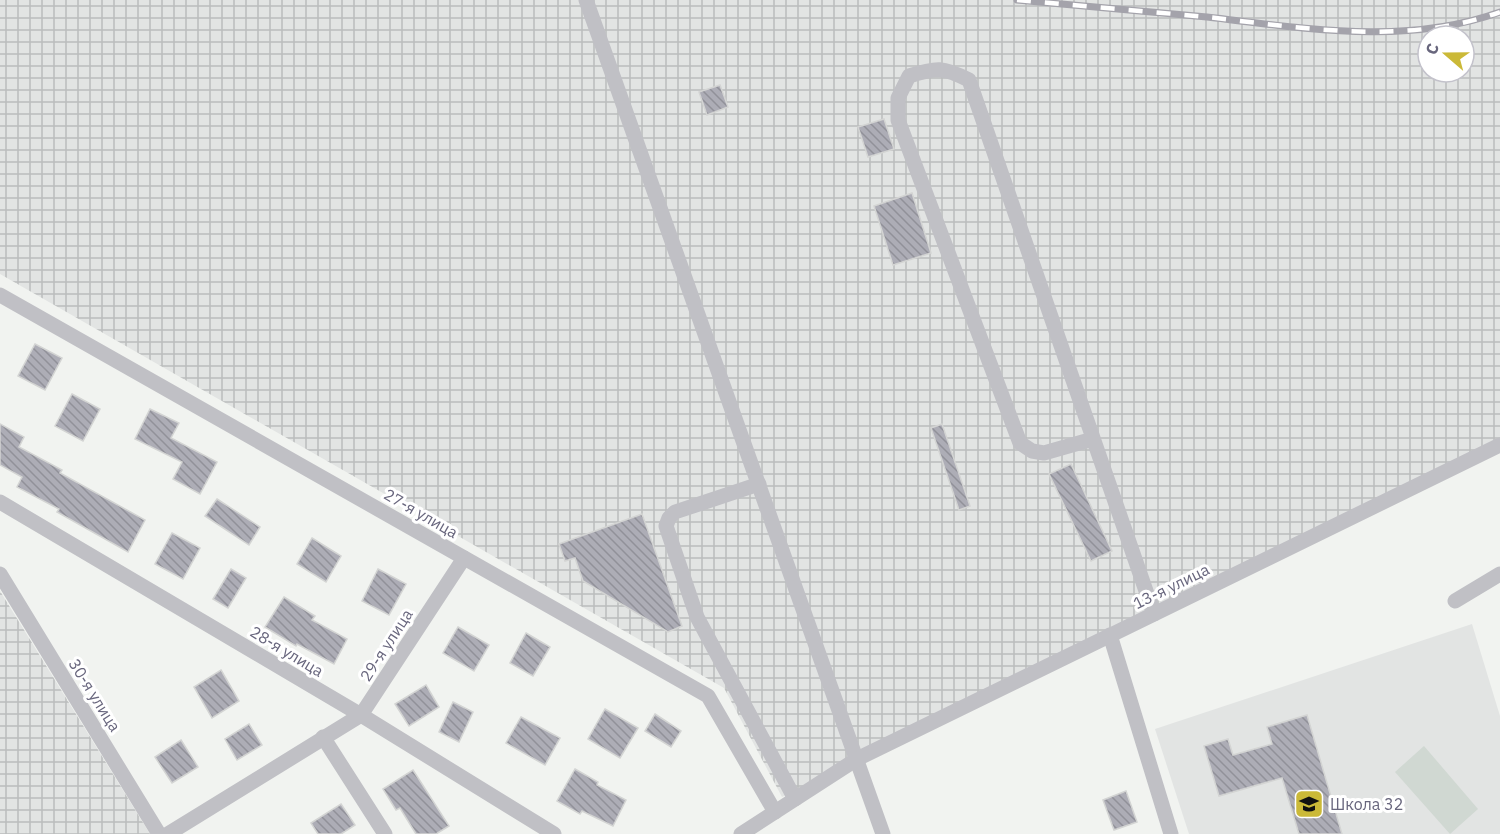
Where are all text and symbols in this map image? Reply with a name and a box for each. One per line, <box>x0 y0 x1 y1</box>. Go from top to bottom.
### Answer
north arrow <box>1416 24 1476 84</box>
text: С <box>1421 41 1443 57</box>
street label: 27-я улица <box>380 484 462 542</box>
street label: 13-я улица <box>1130 559 1213 613</box>
street label: 29-я улица <box>355 605 417 685</box>
street label: 28-я улица <box>247 621 328 681</box>
street label: 30-я улица <box>65 655 126 736</box>
school or university icon: Школа 32 <box>1293 788 1325 820</box>
place label: Школа 32 <box>1330 794 1403 814</box>

